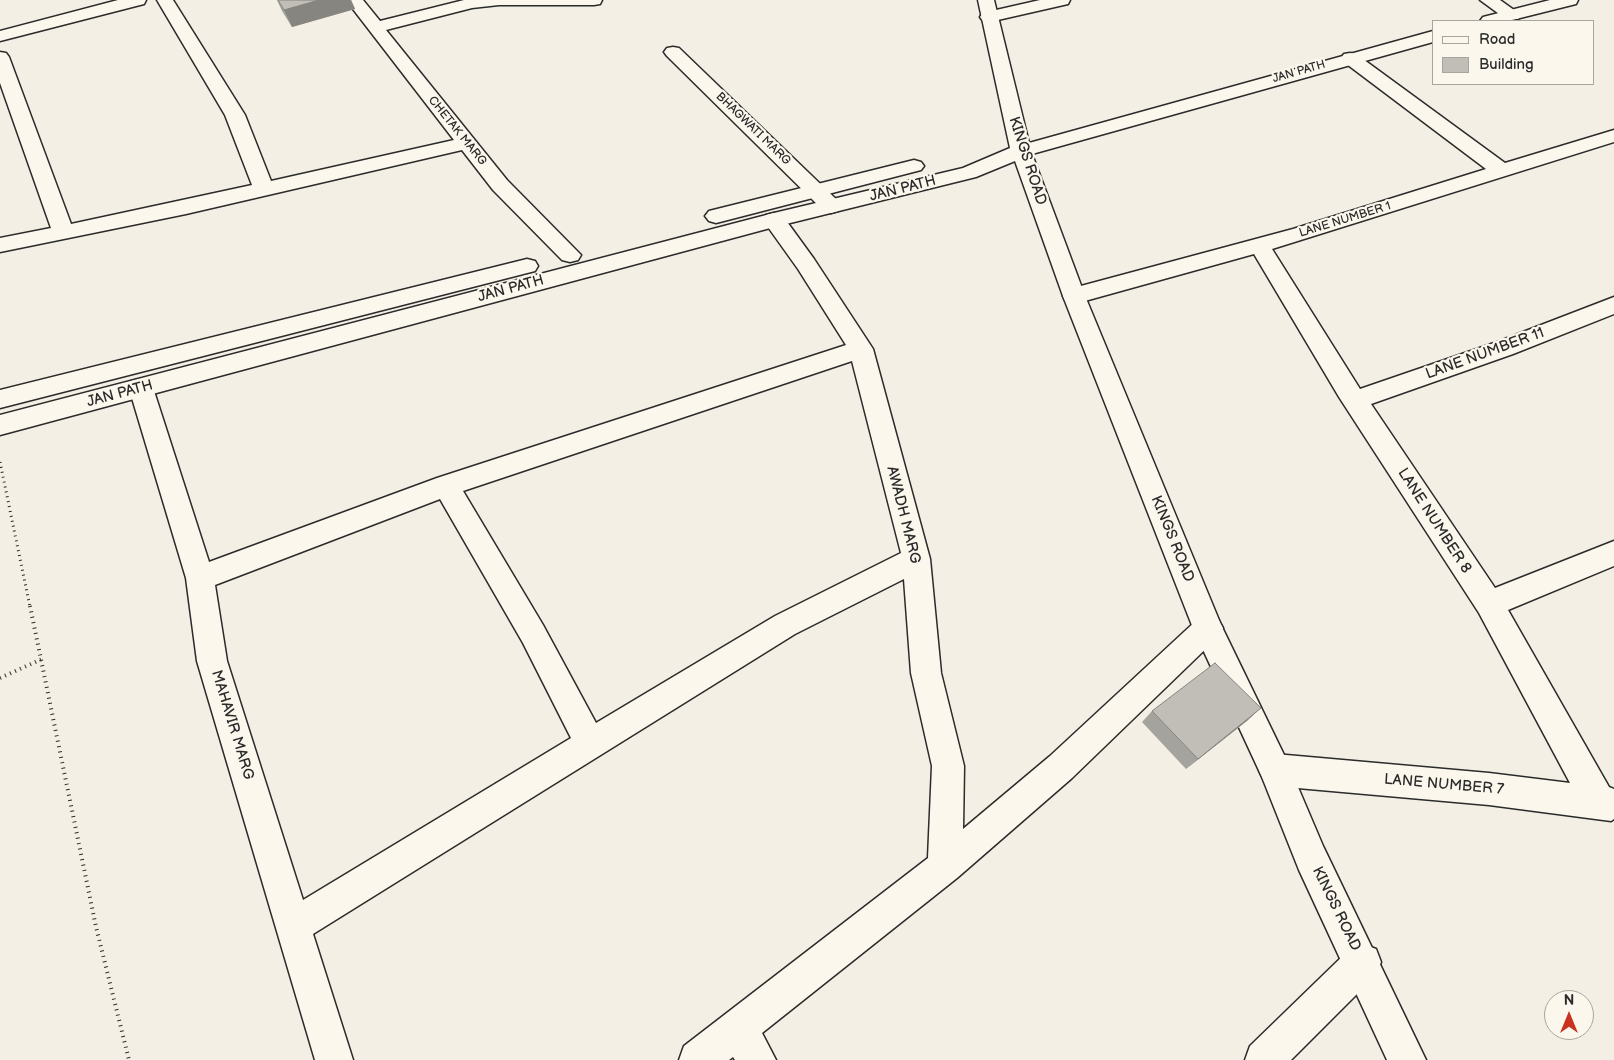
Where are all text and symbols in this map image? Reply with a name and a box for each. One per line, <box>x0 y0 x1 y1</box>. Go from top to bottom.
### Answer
legend <box>1432 20 1594 85</box>
text: Road <box>1479 30 1515 49</box>
text: Building <box>1479 55 1534 74</box>
street label: JAN PATH <box>1271 58 1327 86</box>
street label: BHAGWATI MARG <box>713 90 793 168</box>
street label: CHETAK MARG <box>425 94 489 168</box>
street label: KINGS ROAD <box>1004 115 1050 207</box>
street label: JAN PATH <box>868 172 938 206</box>
street label: LANE NUMBER 1 <box>1297 199 1393 241</box>
street label: JAN PATH <box>476 272 546 306</box>
street label: LANE NUMBER 11 <box>1423 324 1547 384</box>
street label: JAN PATH <box>85 377 155 411</box>
street label: AWADH MARG <box>882 464 924 566</box>
street label: LANE NUMBER 8 <box>1393 465 1475 577</box>
street label: KINGS ROAD <box>1146 493 1198 585</box>
street label: MAHAVIR MARG <box>207 668 257 782</box>
street label: LANE NUMBER 7 <box>1383 771 1505 799</box>
street label: KINGS ROAD <box>1308 864 1364 954</box>
north arrow <box>1544 990 1594 1040</box>
text: N <box>1564 992 1574 1009</box>

